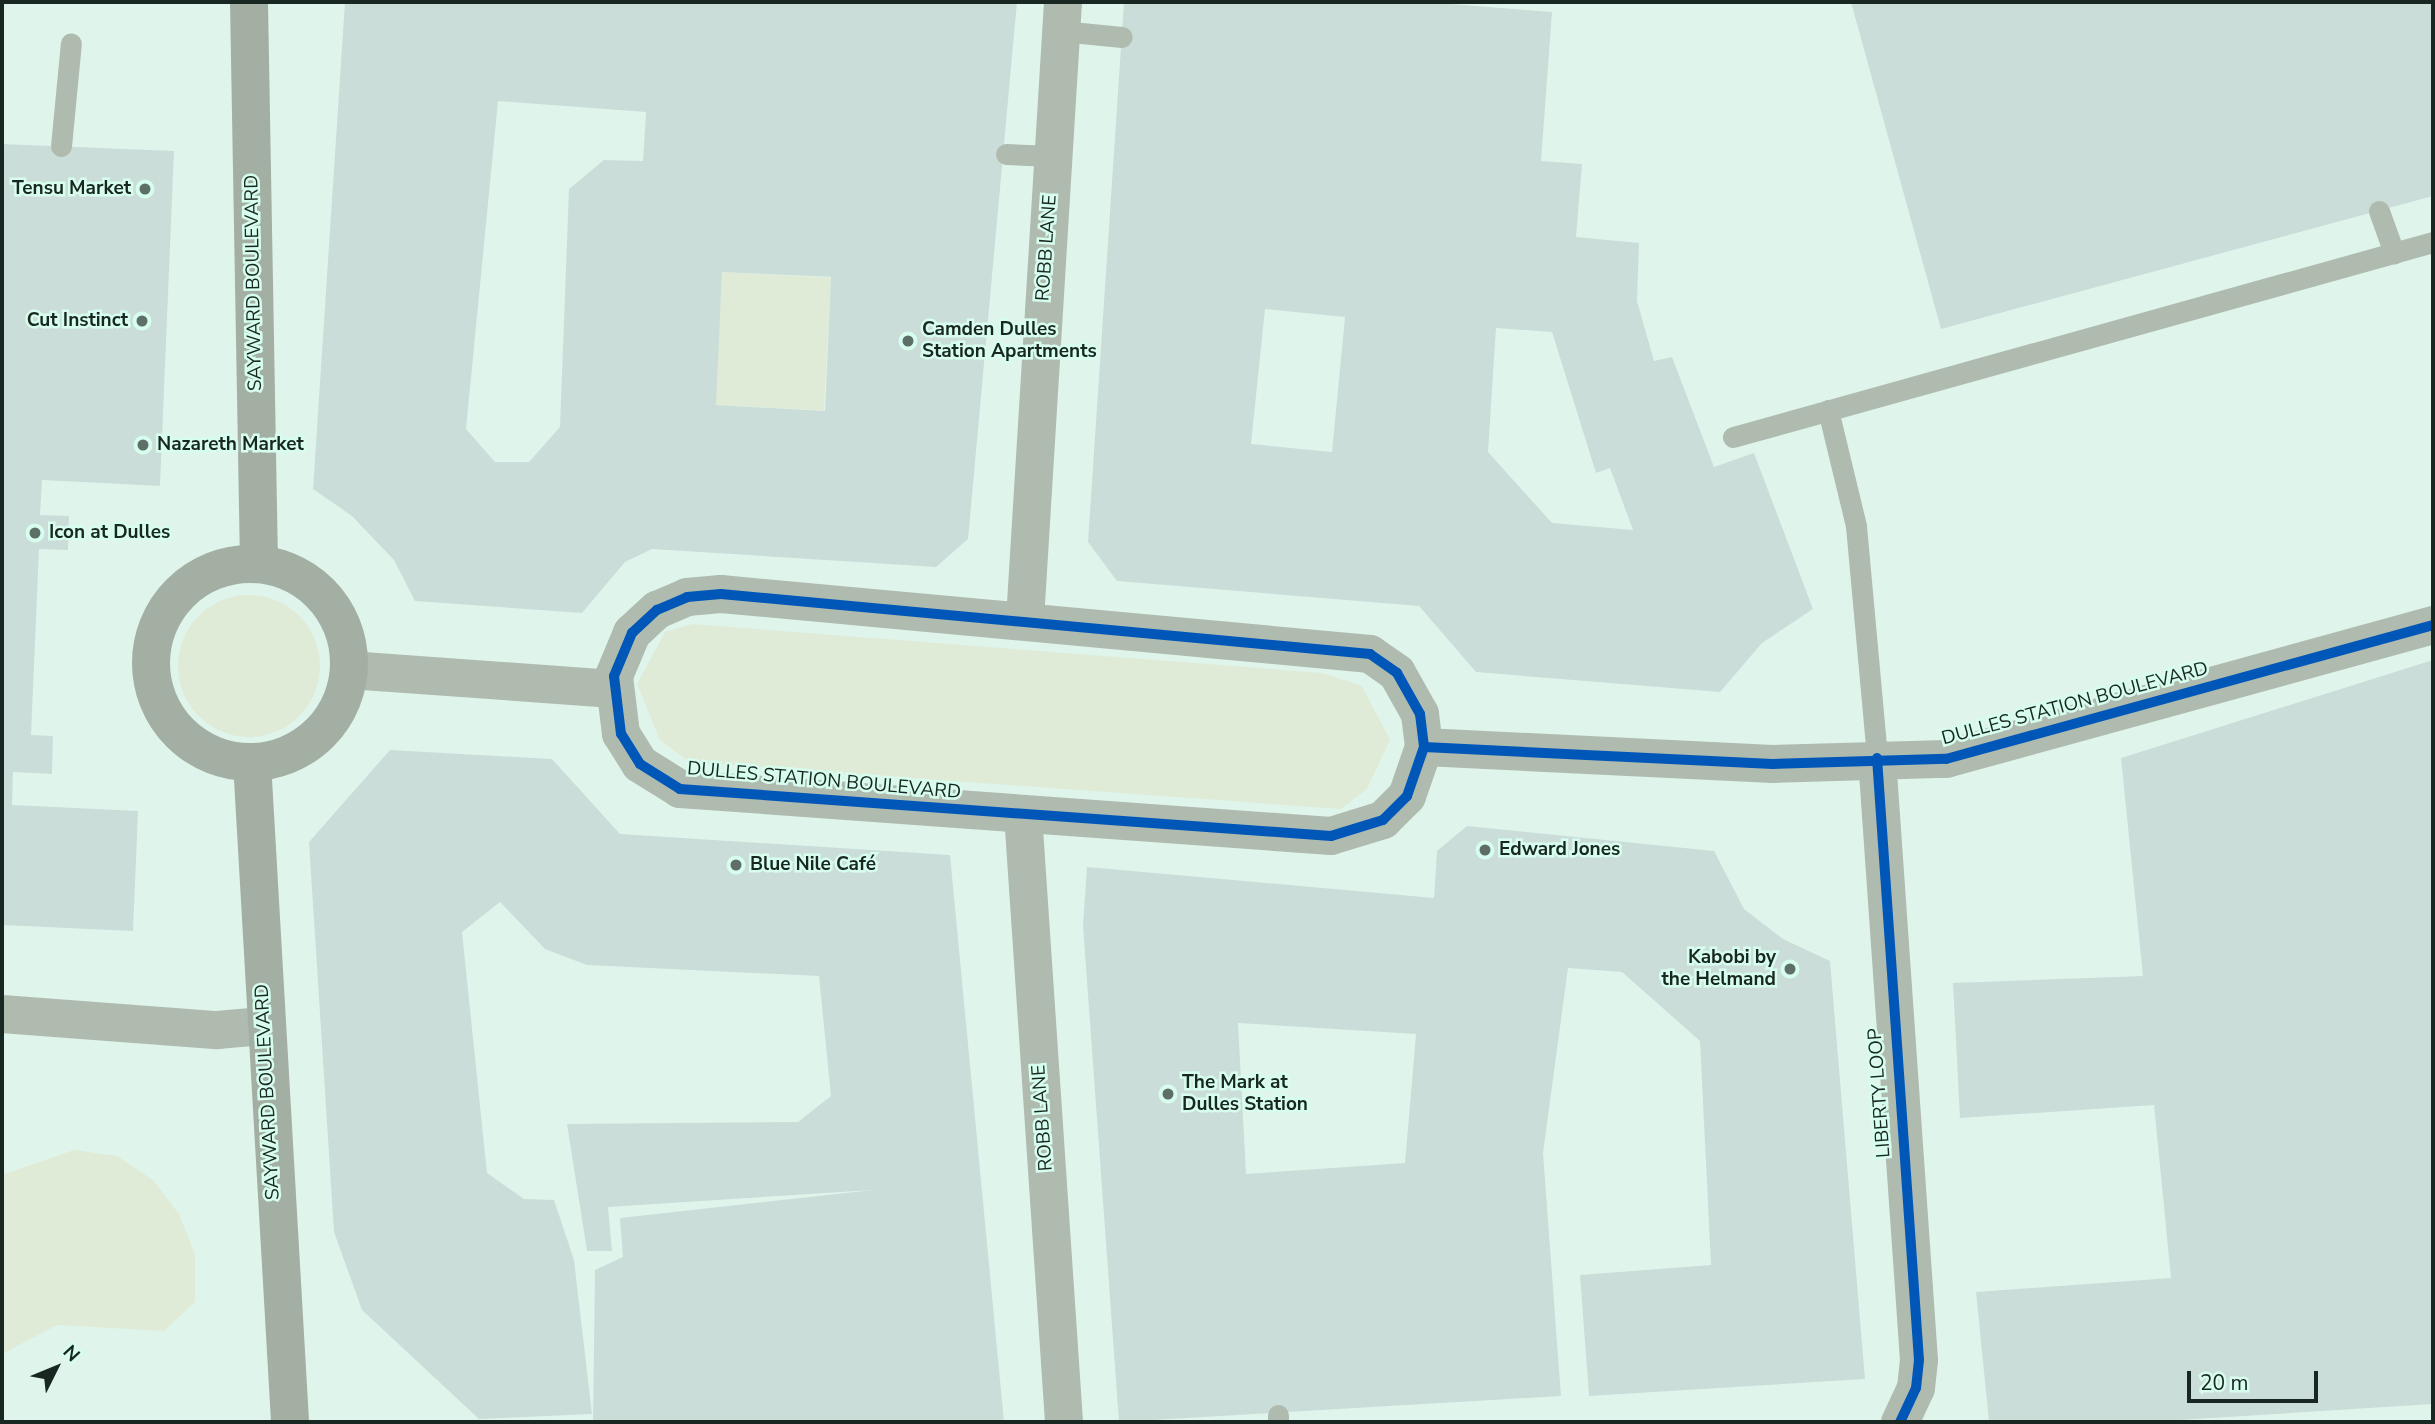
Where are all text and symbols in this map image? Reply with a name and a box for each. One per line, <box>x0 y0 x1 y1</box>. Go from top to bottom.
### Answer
street label: SAYWARD BOULEVARD <box>241 175 267 391</box>
place label: Tensu Market <box>12 178 131 200</box>
marker: Tensu Market <box>137 181 153 197</box>
street label: ROBB LANE <box>1032 194 1062 302</box>
place label: Cut Instinct <box>27 310 128 332</box>
marker: Cut Instinct <box>134 313 150 329</box>
place label: Camden Dulles Station Apartments <box>922 319 1097 363</box>
marker: Camden Dulles Station Apartments <box>900 333 916 349</box>
place label: Nazareth Market <box>157 434 304 456</box>
marker: Nazareth Market <box>135 437 151 453</box>
place label: Icon at Dulles <box>49 522 170 544</box>
marker: Icon at Dulles <box>27 525 43 541</box>
street label: DULLES STATION BOULEVARD <box>1939 657 2211 751</box>
street label: DULLES STATION BOULEVARD <box>686 758 962 804</box>
place label: Edward Jones <box>1499 839 1620 861</box>
marker: Edward Jones <box>1477 842 1493 858</box>
place label: Blue Nile Café <box>750 854 876 876</box>
marker: Blue Nile Café <box>728 857 744 873</box>
place label: Kabobi by the Helmand <box>1662 947 1776 991</box>
marker: Kabobi by the Helmand <box>1782 961 1798 977</box>
street label: SAYWARD BOULEVARD <box>251 983 285 1201</box>
street label: LIBERTY LOOP <box>1864 1027 1896 1159</box>
street label: ROBB LANE <box>1028 1064 1058 1172</box>
place label: The Mark at Dulles Station <box>1182 1072 1308 1116</box>
marker: The Mark at Dulles Station <box>1160 1086 1176 1102</box>
north arrow <box>21 1333 91 1403</box>
text: N <box>57 1340 86 1368</box>
scale bar <box>2190 1358 2321 1402</box>
text: 20 m <box>2200 1369 2249 1397</box>

